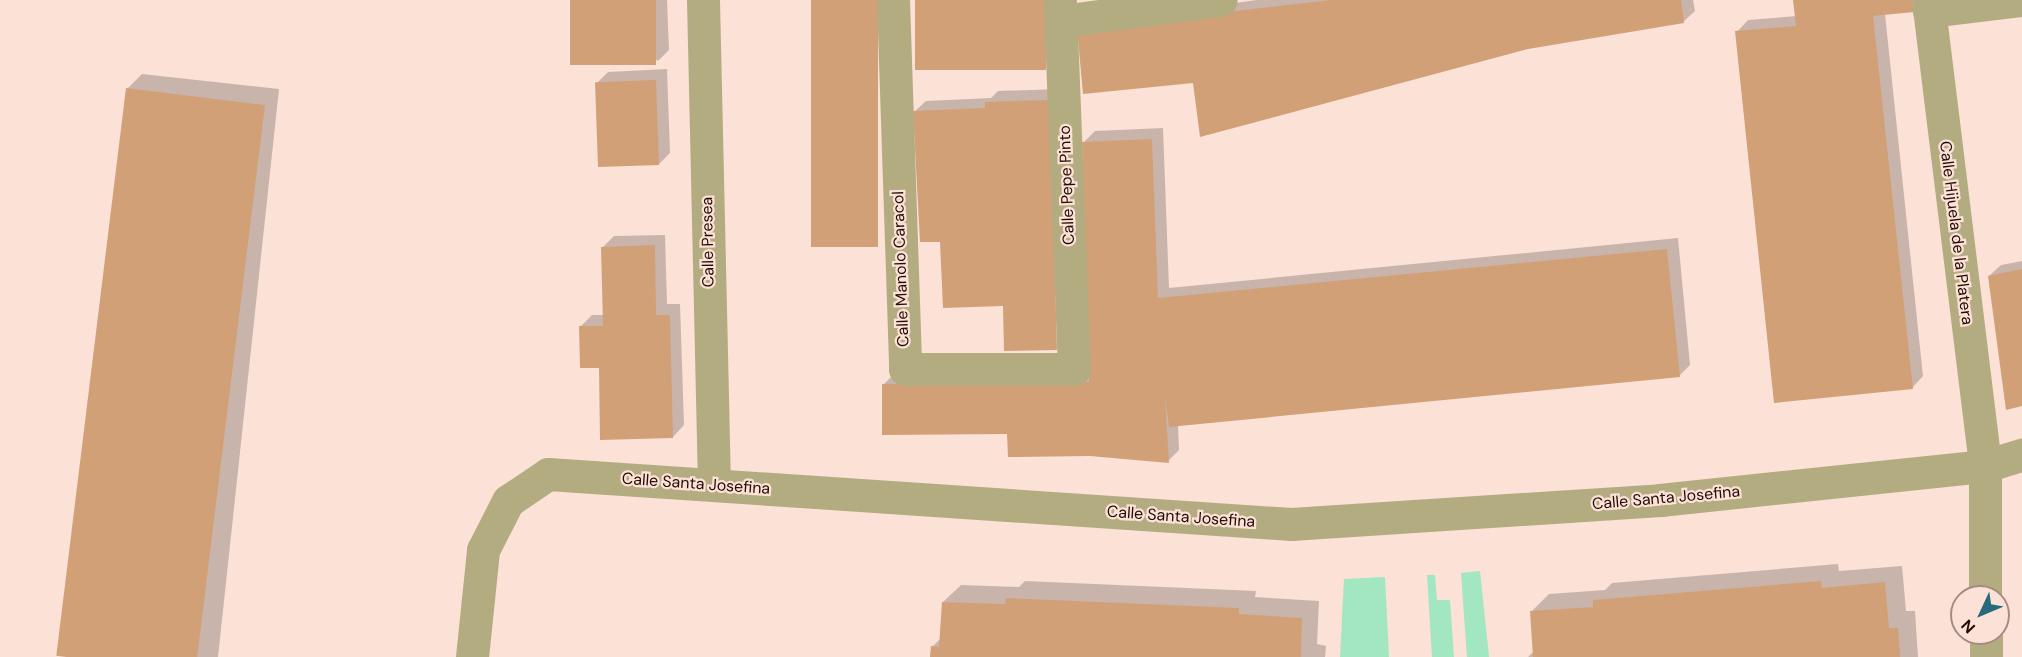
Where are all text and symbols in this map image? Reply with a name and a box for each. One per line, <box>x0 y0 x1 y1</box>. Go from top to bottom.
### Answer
street label: Calle Pepe Pinto <box>1055 125 1079 245</box>
street label: Calle Hijuela de la Platera <box>1935 140 1977 326</box>
street label: Calle Manolo Caracol <box>889 191 913 347</box>
street label: Calle Presea <box>698 197 718 287</box>
street label: Calle Santa Josefina <box>621 469 771 499</box>
street label: Calle Santa Josefina <box>1591 482 1741 514</box>
street label: Calle Santa Josefina <box>1106 502 1256 532</box>
north arrow <box>1950 585 2010 645</box>
text: N <box>1957 615 1980 638</box>

